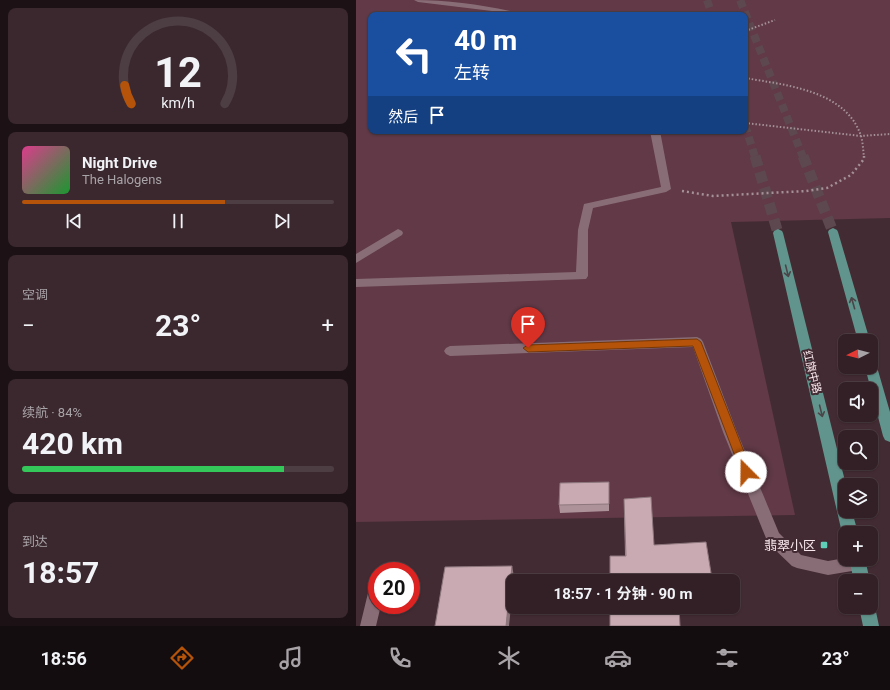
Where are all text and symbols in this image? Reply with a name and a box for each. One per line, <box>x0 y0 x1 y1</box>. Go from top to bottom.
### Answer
text: 40 m <box>454 24 517 57</box>
icon: left <box>388 28 440 80</box>
text: 12 <box>154 48 202 97</box>
text: 左转 <box>454 62 490 83</box>
text: km/h <box>161 94 195 110</box>
icon: arrive <box>426 104 448 126</box>
text: 然后 <box>388 108 418 126</box>
text: Night Drive <box>82 154 157 172</box>
text: The Halogens <box>82 172 162 187</box>
icon: previous <box>63 210 85 232</box>
icon: pause <box>167 210 189 232</box>
icon: next <box>271 210 293 232</box>
one-way arrow <box>784 265 792 278</box>
text: 空调 <box>22 287 48 302</box>
one-way arrow <box>849 297 856 310</box>
pin <box>511 307 545 348</box>
text: 23° <box>155 308 201 343</box>
text: − <box>22 313 35 338</box>
text: + <box>322 313 334 338</box>
icon: arrive <box>517 313 539 335</box>
north arrow <box>838 334 878 374</box>
map controls <box>838 334 878 614</box>
street label: 红旗中路 <box>800 349 824 395</box>
button: sound <box>838 382 878 422</box>
text: 续航 · 84% <box>22 405 82 420</box>
one-way arrow <box>818 405 825 418</box>
text: 420 km <box>22 426 123 461</box>
button: search <box>838 430 878 470</box>
position arrow <box>725 451 767 493</box>
button: layers <box>838 478 878 518</box>
button: + <box>838 526 878 566</box>
text: 到达 <box>22 534 48 549</box>
place label: 翡翠小区 <box>764 538 816 553</box>
marker: 翡翠小区 <box>819 540 829 550</box>
text: 18:57 <box>22 555 99 590</box>
speed limit sign: 20 <box>368 562 420 614</box>
button: − <box>838 574 878 614</box>
text: 18:57 · 1 分钟 · 90 m <box>554 585 692 603</box>
icon: directions <box>168 644 196 672</box>
icon: music <box>277 644 305 672</box>
icon: phone <box>386 644 414 672</box>
icon: climate <box>495 644 523 672</box>
icon: car <box>604 644 632 672</box>
icon: filters <box>713 644 741 672</box>
text: 18:56 <box>40 648 87 669</box>
text: 23° <box>822 648 849 669</box>

